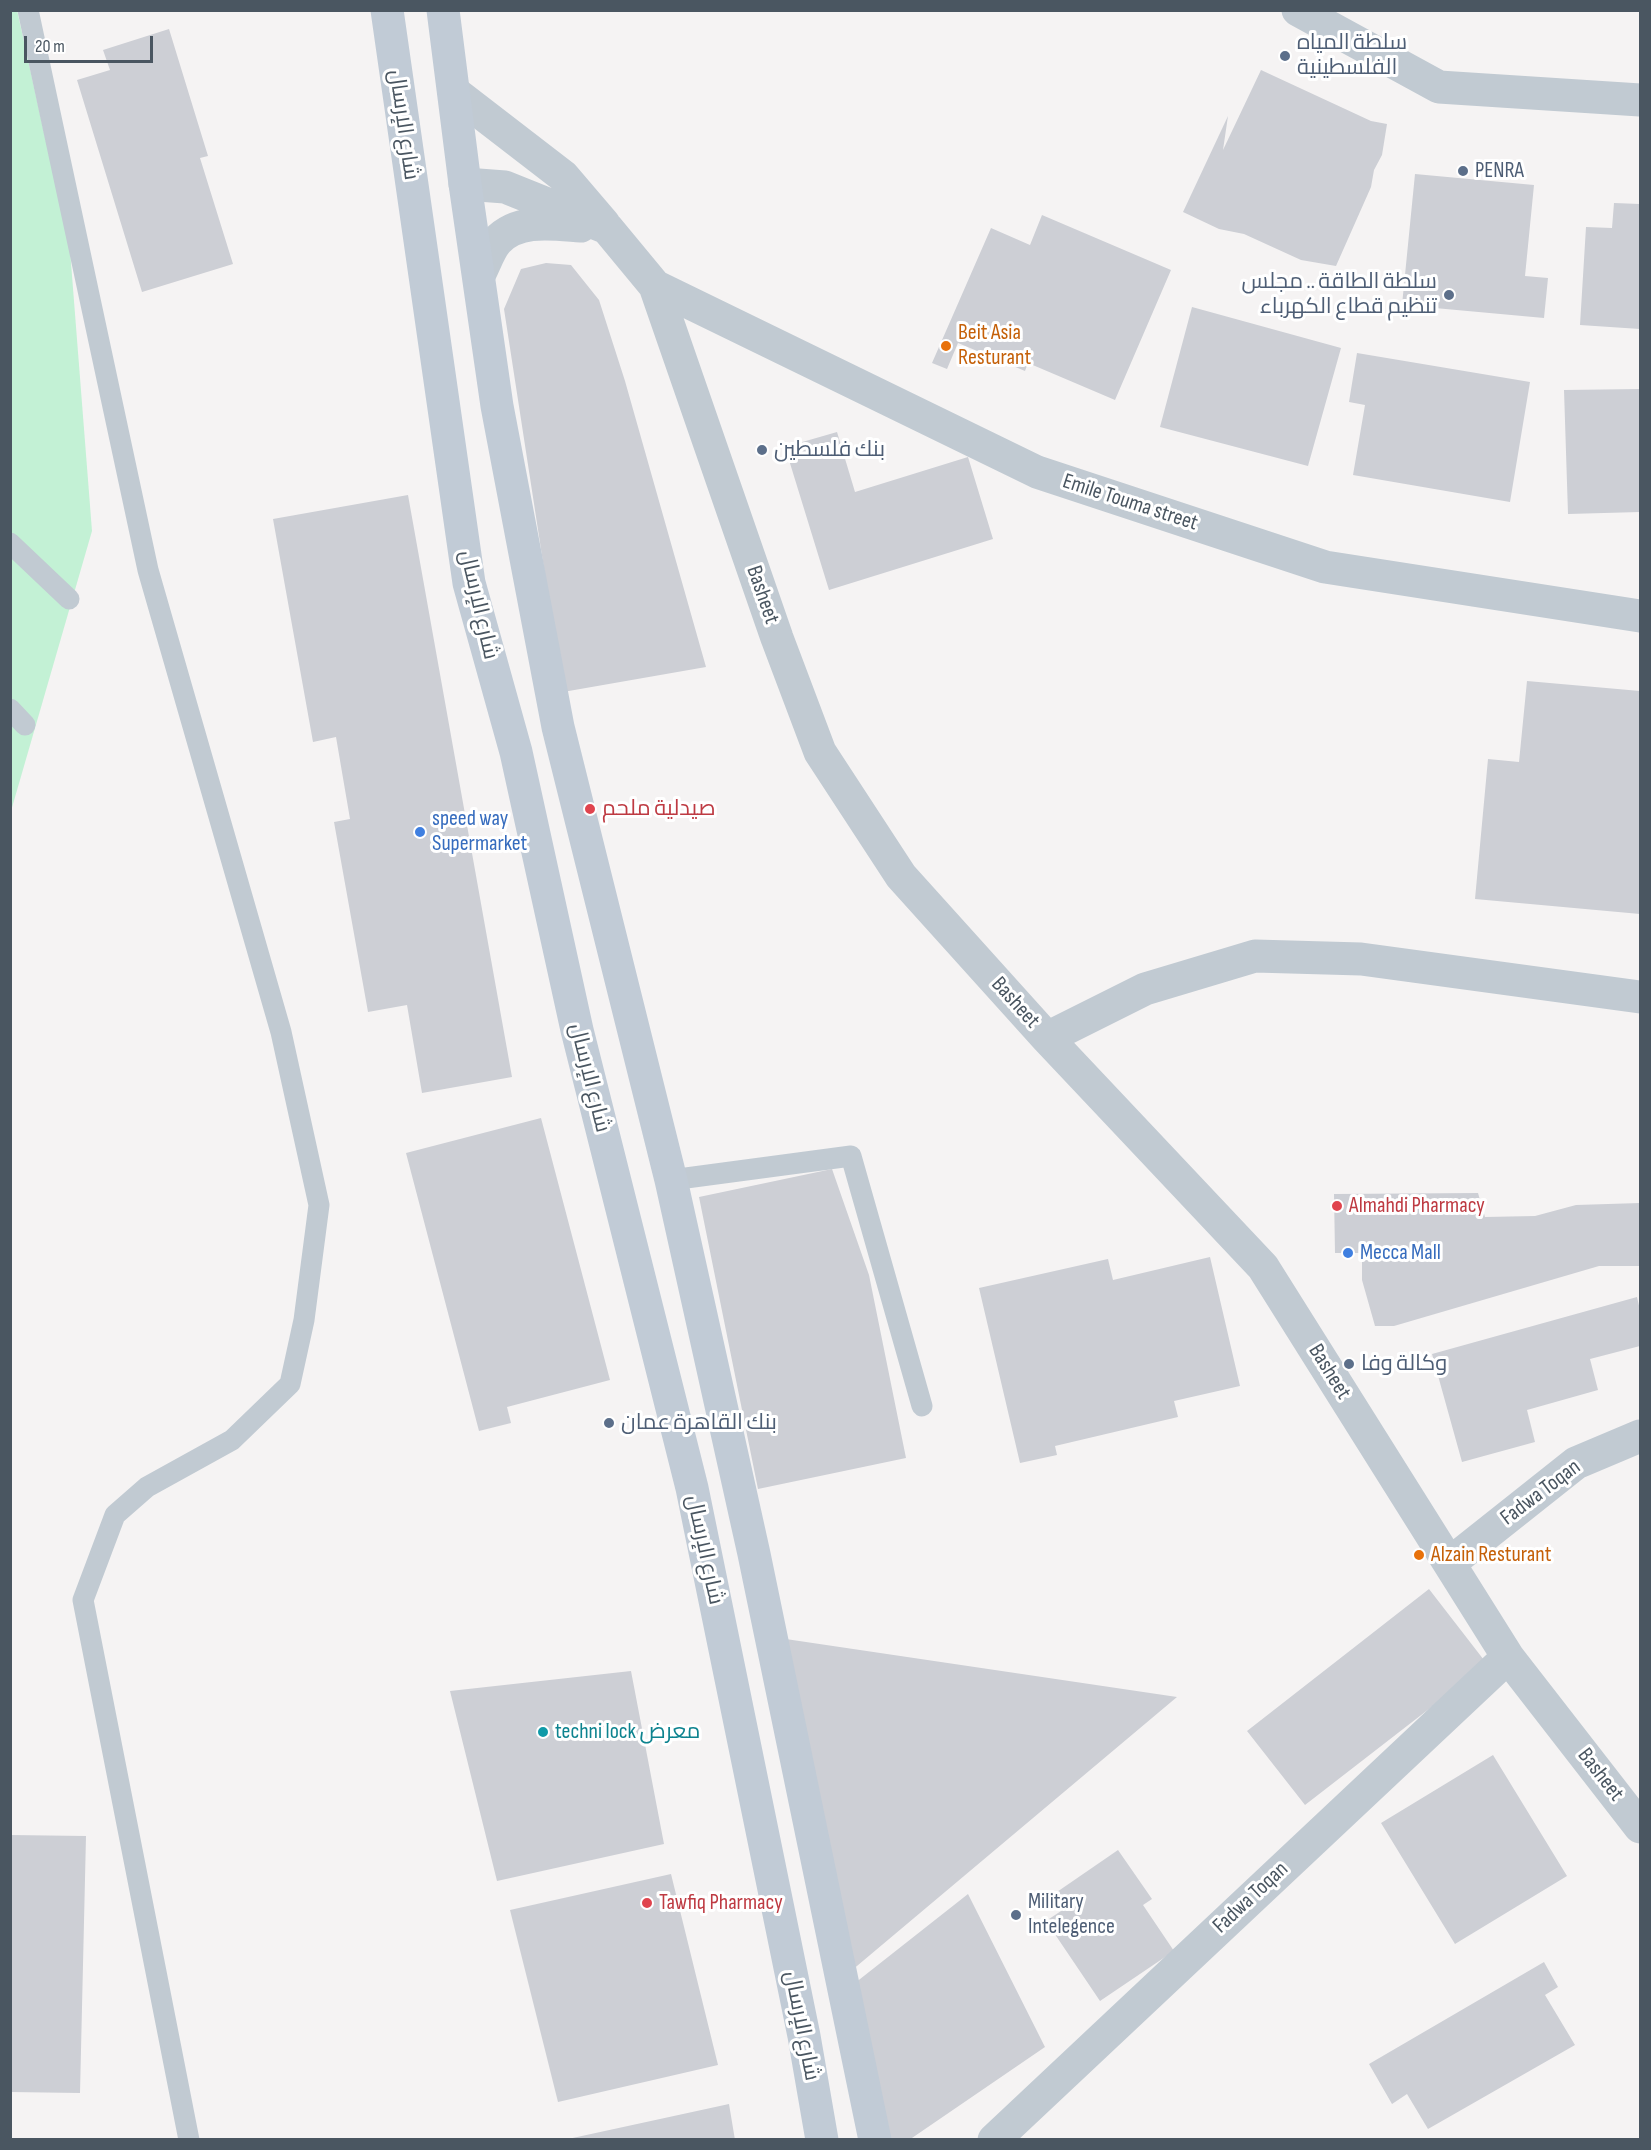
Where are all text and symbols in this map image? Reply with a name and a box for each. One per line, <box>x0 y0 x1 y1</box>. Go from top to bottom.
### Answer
scale bar <box>27 24 156 62</box>
place label: سلطة المياه الفلسطينية <box>1297 30 1407 82</box>
text: 20 m <box>35 36 65 57</box>
marker: سلطة المياه الفلسطينية <box>1278 49 1292 63</box>
street label: شارع الإرسال <box>382 68 424 182</box>
place label: PENRA <box>1475 158 1524 184</box>
marker: PENRA <box>1456 164 1470 178</box>
place label: سلطة الطاقة .. مجلس تنظيم قطاع الكهرباء <box>1241 269 1437 320</box>
marker: سلطة الطاقة .. مجلس تنظيم قطاع الكهرباء <box>1442 288 1456 302</box>
place label: Beit Asia Resturant <box>958 320 1031 372</box>
marker: Beit Asia Resturant <box>939 339 953 353</box>
place label: بنك فلسطين <box>774 437 885 463</box>
marker: بنك فلسطين <box>755 443 769 457</box>
street label: Emile Touma street <box>1059 469 1201 537</box>
street label: شارع الإرسال <box>453 548 503 662</box>
street label: Basheet <box>740 562 784 628</box>
place label: صيدلية ملحم <box>602 796 716 822</box>
marker: صيدلية ملحم <box>583 802 597 816</box>
place label: speed way Supermarket <box>432 806 527 858</box>
marker: speed way Supermarket <box>413 825 427 839</box>
street label: Basheet <box>985 972 1045 1034</box>
street label: شارع الإرسال <box>563 1021 615 1135</box>
place label: Almahdi Pharmacy <box>1349 1193 1485 1219</box>
marker: Almahdi Pharmacy <box>1330 1199 1344 1213</box>
place label: Mecca Mall <box>1360 1240 1441 1266</box>
marker: Mecca Mall <box>1341 1246 1355 1260</box>
street label: Basheet <box>1302 1340 1356 1404</box>
place label: وكالة وفا <box>1361 1351 1447 1377</box>
marker: وكالة وفا <box>1342 1357 1356 1371</box>
place label: بنك القاهرة عمان <box>621 1410 777 1436</box>
marker: بنك القاهرة عمان <box>602 1416 616 1430</box>
street label: Fadwa Toqan <box>1496 1454 1586 1532</box>
street label: شارع الإرسال <box>680 1493 728 1607</box>
place label: Alzain Resturant <box>1431 1542 1551 1568</box>
marker: Alzain Resturant <box>1412 1548 1426 1562</box>
place label: techni lock معرض <box>555 1719 700 1745</box>
marker: techni lock معرض <box>536 1725 550 1739</box>
street label: Basheet <box>1571 1743 1629 1807</box>
street label: Fadwa Toqan <box>1208 1857 1294 1939</box>
place label: Military Intelegence <box>1028 1889 1115 1940</box>
place label: Tawfiq Pharmacy <box>659 1890 783 1916</box>
marker: Tawfiq Pharmacy <box>640 1896 654 1910</box>
marker: Military Intelegence <box>1009 1908 1023 1922</box>
street label: شارع الإرسال <box>777 1969 825 2083</box>

